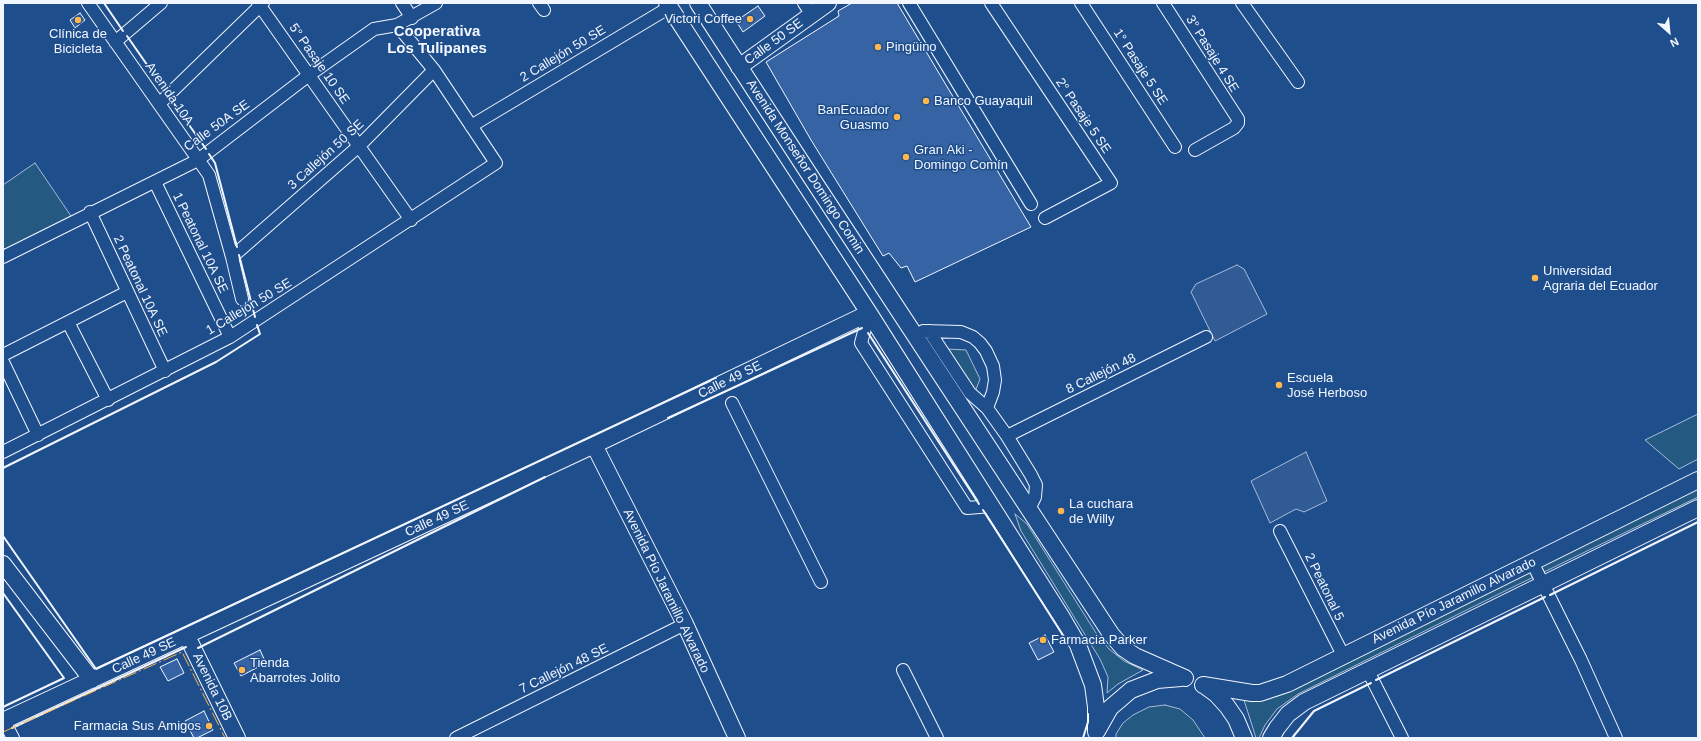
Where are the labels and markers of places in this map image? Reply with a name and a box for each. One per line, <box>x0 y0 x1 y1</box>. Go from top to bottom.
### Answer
place label: Victori Coffee <box>664 11 742 27</box>
marker: Victori Coffee <box>745 14 755 24</box>
marker: Clínica de Bicicleta <box>73 15 83 25</box>
place label: Clínica de Bicicleta <box>49 26 107 57</box>
place label: Pingüino <box>886 39 937 55</box>
marker: Pingüino <box>873 42 883 52</box>
place label: Banco Guayaquil <box>934 93 1033 109</box>
marker: Banco Guayaquil <box>921 96 931 106</box>
place label: BanEcuador Guasmo <box>817 102 889 133</box>
marker: BanEcuador Guasmo <box>892 112 902 122</box>
place label: Gran Aki - Domingo Comín <box>914 142 1008 173</box>
marker: Gran Aki - Domingo Comín <box>901 152 911 162</box>
place label: Universidad Agraria del Ecuador <box>1543 263 1658 294</box>
marker: Universidad Agraria del Ecuador <box>1530 273 1540 283</box>
place label: Escuela José Herboso <box>1287 370 1367 401</box>
marker: Escuela José Herboso <box>1274 380 1284 390</box>
place label: La cuchara de Willy <box>1069 496 1133 527</box>
marker: La cuchara de Willy <box>1056 506 1066 516</box>
place label: Farmacia Parker <box>1051 632 1147 648</box>
marker: Farmacia Parker <box>1038 635 1048 645</box>
place label: Tienda Abarrotes Jolito <box>250 655 340 686</box>
marker: Tienda Abarrotes Jolito <box>237 665 247 675</box>
place label: Farmacia Sus Amigos <box>74 718 201 734</box>
marker: Farmacia Sus Amigos <box>204 721 214 731</box>

